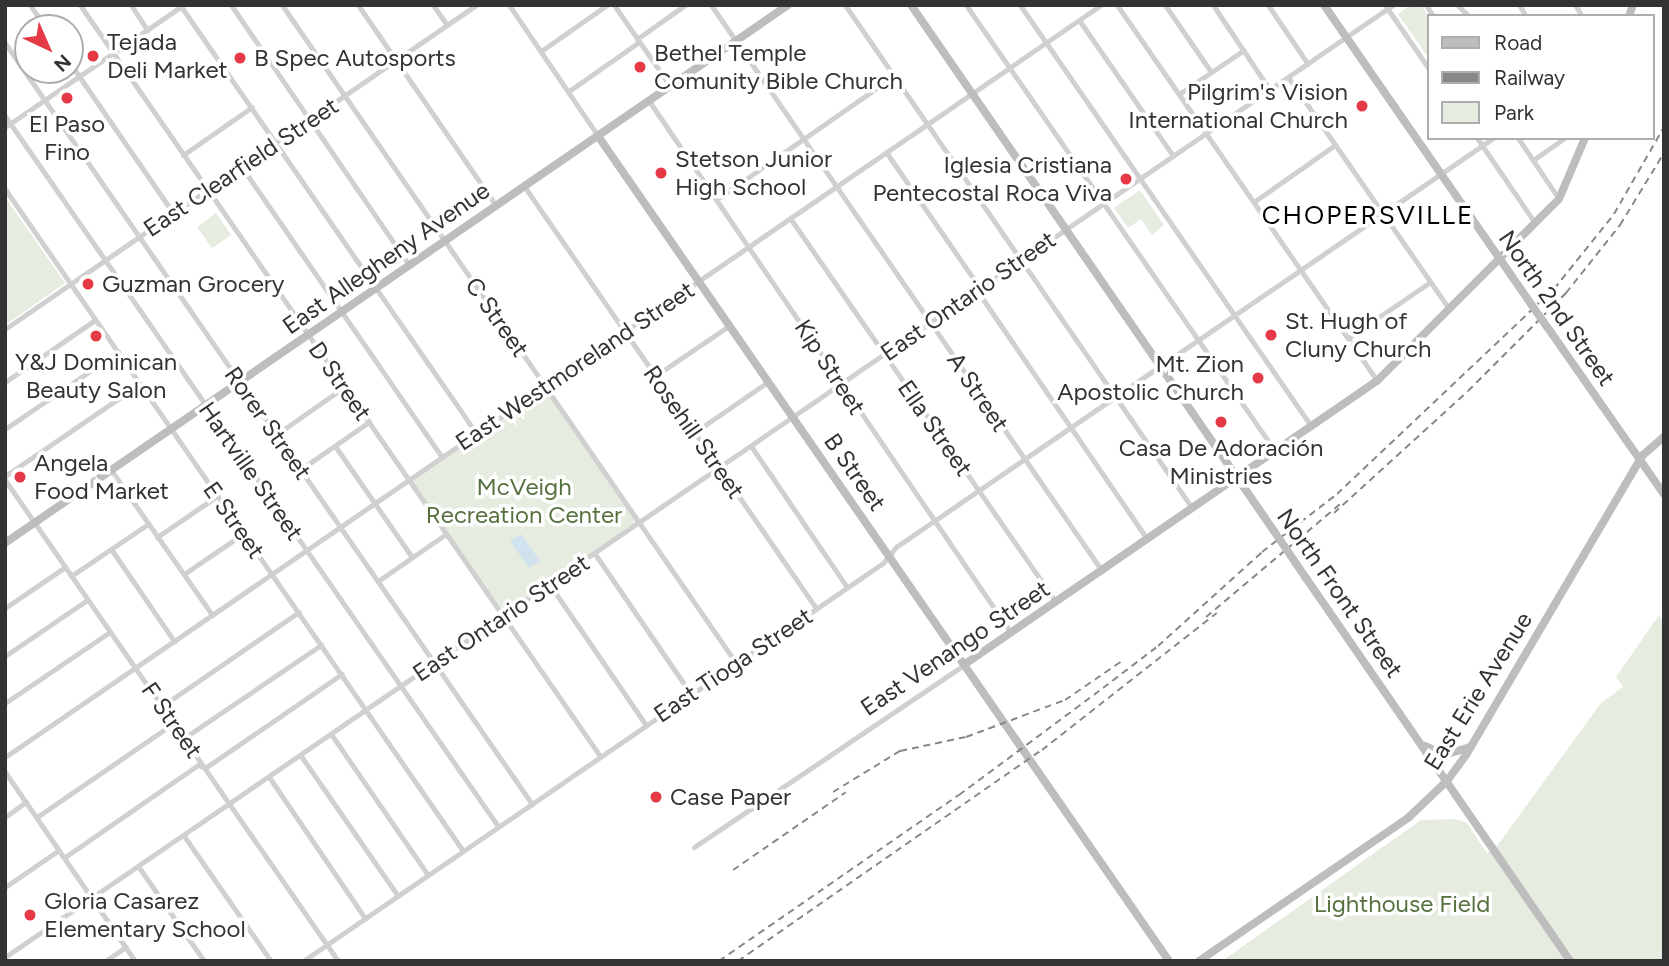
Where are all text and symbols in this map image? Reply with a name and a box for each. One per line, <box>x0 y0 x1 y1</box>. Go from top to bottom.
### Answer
north arrow <box>14 14 84 84</box>
legend <box>1428 14 1655 140</box>
place label: Tejada Deli Market <box>107 28 228 84</box>
text: Road <box>1494 30 1542 55</box>
place label: Bethel Temple Comunity Bible Church <box>654 39 903 95</box>
place label: B Spec Autosports <box>254 44 456 72</box>
marker: Tejada Deli Market <box>85 48 101 64</box>
text: N <box>49 50 76 76</box>
marker: B Spec Autosports <box>232 50 248 66</box>
marker: Bethel Temple Comunity Bible Church <box>632 59 648 75</box>
text: Railway <box>1494 65 1565 90</box>
place label: Pilgrim's Vision International Church <box>1128 78 1348 134</box>
marker: El Paso Fino <box>59 90 75 106</box>
street label: East Clearfield Street <box>138 91 344 243</box>
marker: Pilgrim's Vision International Church <box>1354 98 1370 114</box>
text: Park <box>1494 100 1534 125</box>
place label: El Paso Fino <box>29 110 105 166</box>
place label: Stetson Junior High School <box>675 145 832 201</box>
place label: Iglesia Cristiana Pentecostal Roca Viva <box>872 151 1112 207</box>
marker: Stetson Junior High School <box>653 165 669 181</box>
marker: Iglesia Cristiana Pentecostal Roca Viva <box>1118 171 1134 187</box>
street label: East Allegheny Avenue <box>277 176 495 340</box>
district label: CHOPERSVILLE <box>1263 200 1473 232</box>
street label: East Ontario Street <box>875 225 1061 367</box>
street label: North 2nd Street <box>1493 225 1621 391</box>
place label: Guzman Grocery <box>102 270 284 298</box>
street label: C Street <box>459 272 535 362</box>
street label: East Westmoreland Street <box>450 275 700 457</box>
marker: Guzman Grocery <box>80 276 96 292</box>
place label: St. Hugh of Cluny Church <box>1285 307 1431 363</box>
street label: Kip Street <box>789 314 871 420</box>
marker: St. Hugh of Cluny Church <box>1263 327 1279 343</box>
marker: Y&J Dominican Beauty Salon <box>88 328 104 344</box>
street label: D Street <box>302 336 378 426</box>
street label: A Street <box>941 347 1015 437</box>
place label: Y&J Dominican Beauty Salon <box>15 348 177 404</box>
place label: Mt. Zion Apostolic Church <box>1057 350 1244 406</box>
street label: Rosehill Street <box>637 360 751 504</box>
street label: Rorer Street <box>219 361 317 485</box>
marker: Mt. Zion Apostolic Church <box>1250 370 1266 386</box>
street label: Ella Street <box>892 375 978 481</box>
street label: Hartville Street <box>193 396 309 546</box>
marker: Casa De Adoración Ministries <box>1213 414 1229 430</box>
street label: B Street <box>818 428 892 516</box>
place label: Casa De Adoración Ministries <box>1119 434 1323 490</box>
place label: Angela Food Market <box>34 449 169 505</box>
marker: Angela Food Market <box>12 469 28 485</box>
park label: McVeigh Recreation Center <box>426 473 622 529</box>
street label: E Street <box>197 476 271 564</box>
street label: North Front Street <box>1271 503 1409 683</box>
street label: East Ontario Street <box>407 548 595 688</box>
street label: East Venango Street <box>855 574 1055 722</box>
street label: East Tioga Street <box>648 601 818 729</box>
street label: East Erie Avenue <box>1418 607 1538 775</box>
street label: F Street <box>135 676 209 764</box>
place label: Case Paper <box>670 783 791 811</box>
marker: Case Paper <box>648 789 664 805</box>
place label: Gloria Casarez Elementary School <box>44 887 246 943</box>
park label: Lighthouse Field <box>1314 890 1490 918</box>
marker: Gloria Casarez Elementary School <box>22 907 38 923</box>

